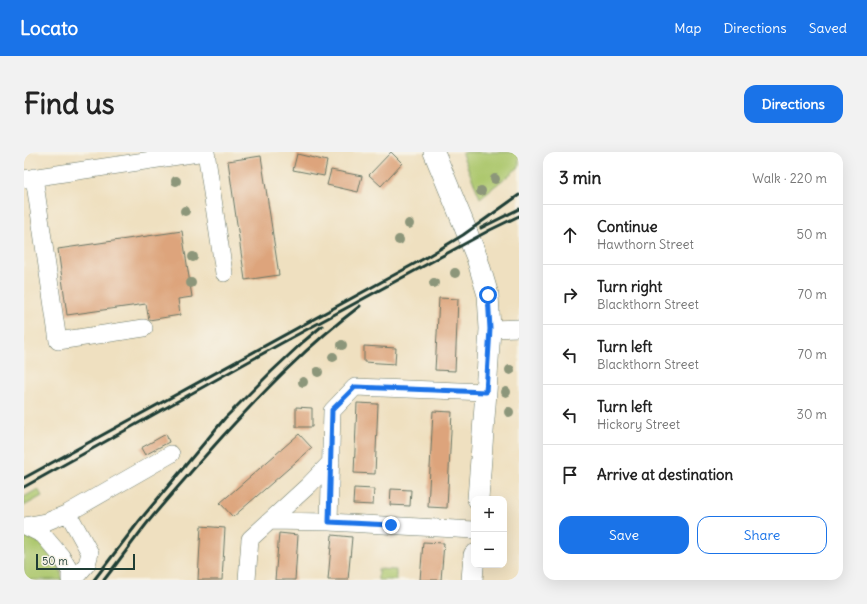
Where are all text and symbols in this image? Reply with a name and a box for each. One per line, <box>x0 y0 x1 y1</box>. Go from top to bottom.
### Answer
text: Locato <box>20 16 78 40</box>
text: Map <box>674 19 701 37</box>
text: Directions <box>723 19 787 37</box>
text: Saved <box>809 19 847 37</box>
button: Directions <box>744 85 843 123</box>
text: Find us <box>24 86 115 122</box>
text: 3 min <box>559 167 601 189</box>
text: Walk · 220 m <box>752 170 827 187</box>
text: Continue <box>597 217 658 236</box>
icon: ahead <box>559 224 581 246</box>
text: 50 m <box>796 226 827 243</box>
text: Hawthorn Street <box>597 236 694 253</box>
text: Turn right <box>597 277 662 296</box>
icon: right <box>559 284 581 306</box>
route start <box>479 286 497 304</box>
text: 70 m <box>798 286 827 303</box>
text: Blackthorn Street <box>597 296 699 313</box>
text: Turn left <box>597 337 652 356</box>
icon: left <box>559 344 581 366</box>
text: 70 m <box>798 346 827 363</box>
text: Blackthorn Street <box>597 356 699 373</box>
text: Turn left <box>597 397 652 416</box>
icon: left <box>559 404 581 426</box>
text: 30 m <box>797 406 827 423</box>
text: Hickory Street <box>597 416 680 433</box>
icon: arrive <box>559 464 581 486</box>
text: Arrive at destination <box>597 465 733 484</box>
map controls <box>471 496 507 568</box>
button: + <box>471 496 507 532</box>
route end <box>382 516 400 534</box>
button: Save <box>559 516 689 554</box>
button: Share <box>697 516 827 554</box>
button: − <box>471 532 507 568</box>
scale bar <box>36 552 135 571</box>
text: 50 m <box>42 554 68 568</box>

